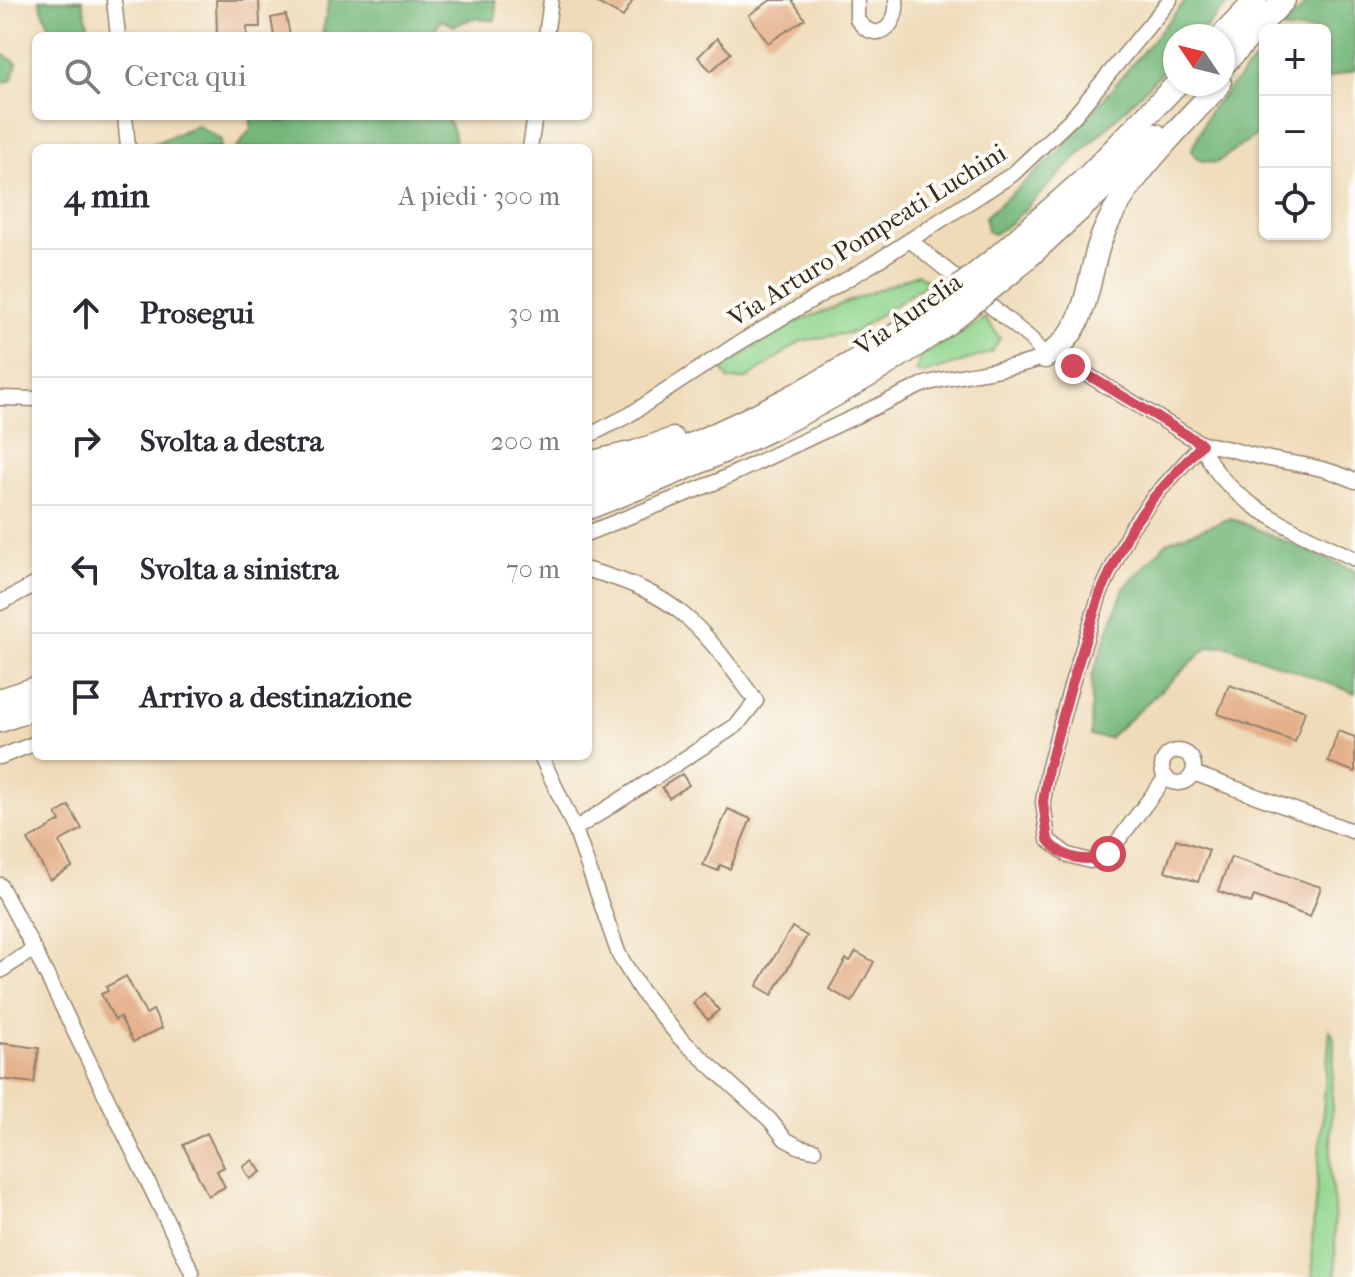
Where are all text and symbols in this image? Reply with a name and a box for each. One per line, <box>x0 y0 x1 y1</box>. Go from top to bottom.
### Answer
north arrow <box>1163 24 1235 96</box>
map controls <box>1259 24 1331 240</box>
button: + <box>1259 24 1331 96</box>
search box <box>32 32 592 120</box>
icon: search <box>60 54 104 98</box>
text: Cerca qui <box>124 59 247 94</box>
button: − <box>1259 96 1331 168</box>
street label: Via Arturo Pompeati Luchini <box>722 137 1012 334</box>
button: locate <box>1259 168 1331 240</box>
text: 4 min <box>64 176 149 216</box>
text: A piedi · 300 m <box>398 181 560 212</box>
street label: Via Aurelia <box>848 266 969 363</box>
icon: ahead <box>64 291 108 335</box>
text: Prosegui <box>140 296 254 331</box>
text: 30 m <box>508 298 560 329</box>
route end <box>1055 348 1091 384</box>
icon: right <box>64 419 108 463</box>
text: Svolta a destra <box>140 424 323 459</box>
text: 200 m <box>491 426 560 457</box>
icon: left <box>64 547 108 591</box>
text: Svolta a sinistra <box>140 552 338 587</box>
text: 70 m <box>506 554 560 585</box>
icon: arrive <box>64 675 108 719</box>
text: Arrivo a destinazione <box>140 680 412 715</box>
route start <box>1090 836 1126 872</box>

